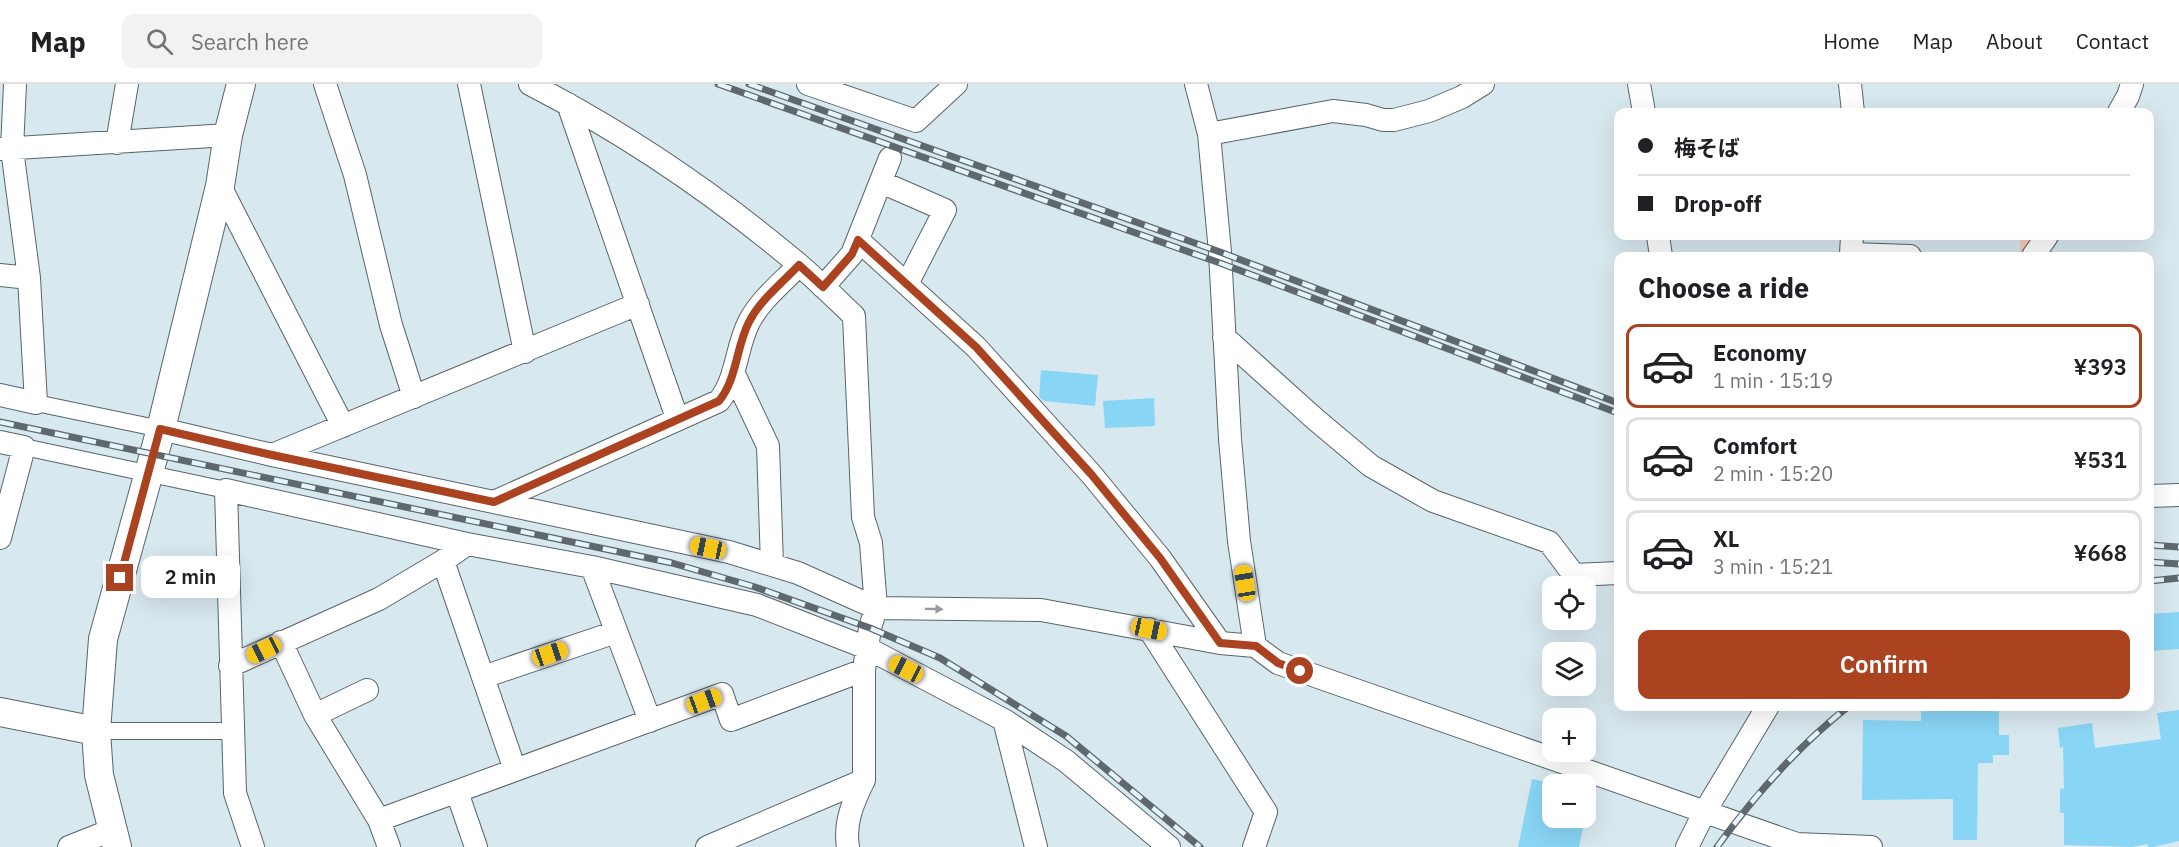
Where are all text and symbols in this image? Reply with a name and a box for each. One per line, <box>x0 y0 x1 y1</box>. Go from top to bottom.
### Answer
search box <box>122 14 542 68</box>
text: Map <box>30 23 86 60</box>
icon: search <box>143 25 176 58</box>
text: Search here <box>191 27 309 56</box>
text: Home <box>1823 27 1880 55</box>
text: Map <box>1913 27 1953 55</box>
text: About <box>1986 27 2043 55</box>
text: Contact <box>2076 27 2149 55</box>
text: 梅そば <box>1674 133 1740 162</box>
text: Drop-off <box>1674 189 1761 218</box>
text: Choose a ride <box>1638 270 1809 305</box>
text: Economy <box>1713 338 1807 367</box>
icon: car <box>1641 339 1695 393</box>
text: ¥393 <box>2073 352 2127 381</box>
text: 1 min · 15:19 <box>1713 367 1833 394</box>
text: Comfort <box>1713 431 1797 460</box>
icon: car <box>1641 432 1695 486</box>
text: ¥531 <box>2073 445 2127 474</box>
text: 2 min · 15:20 <box>1713 460 1833 487</box>
text: XL <box>1713 524 1739 553</box>
icon: car <box>1641 525 1695 579</box>
car <box>689 535 727 561</box>
text: ¥668 <box>2073 538 2127 567</box>
text: 3 min · 15:21 <box>1713 553 1833 580</box>
callout: 2 min <box>141 557 240 599</box>
text: 2 min <box>165 563 216 590</box>
route end <box>106 564 133 591</box>
car <box>1233 564 1257 602</box>
map controls <box>1542 576 1596 828</box>
button: locate <box>1542 576 1596 630</box>
one-way arrow <box>925 604 944 613</box>
car <box>1130 616 1168 642</box>
button: Confirm <box>1638 630 2130 699</box>
car <box>244 634 284 666</box>
car <box>530 640 570 668</box>
button: layers <box>1542 642 1596 696</box>
car <box>886 653 926 685</box>
route start <box>1286 657 1313 684</box>
car <box>684 686 724 716</box>
button: + <box>1542 708 1596 762</box>
button: − <box>1542 774 1596 828</box>

